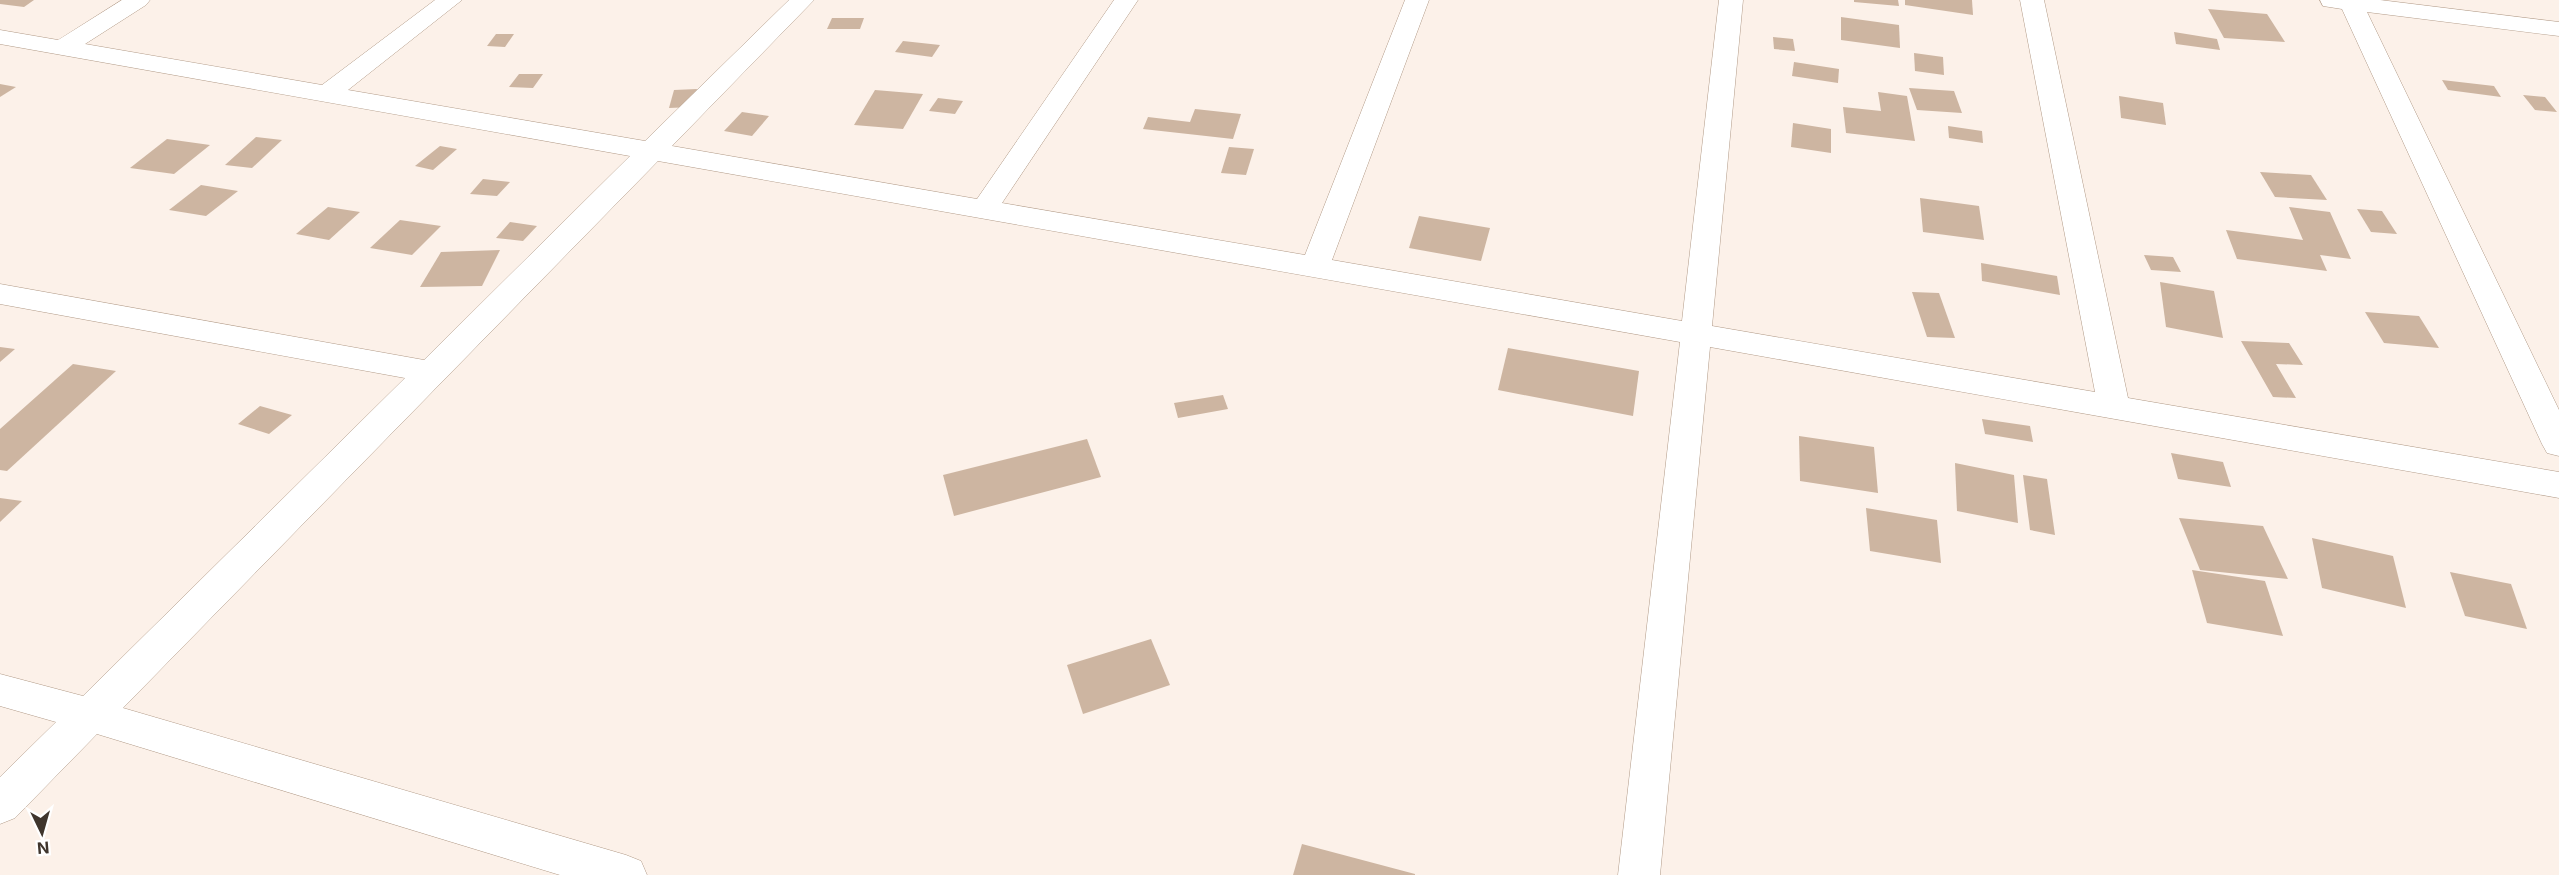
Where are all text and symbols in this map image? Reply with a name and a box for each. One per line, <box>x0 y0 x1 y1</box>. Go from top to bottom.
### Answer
north arrow <box>12 803 72 863</box>
text: N <box>36 837 50 858</box>

